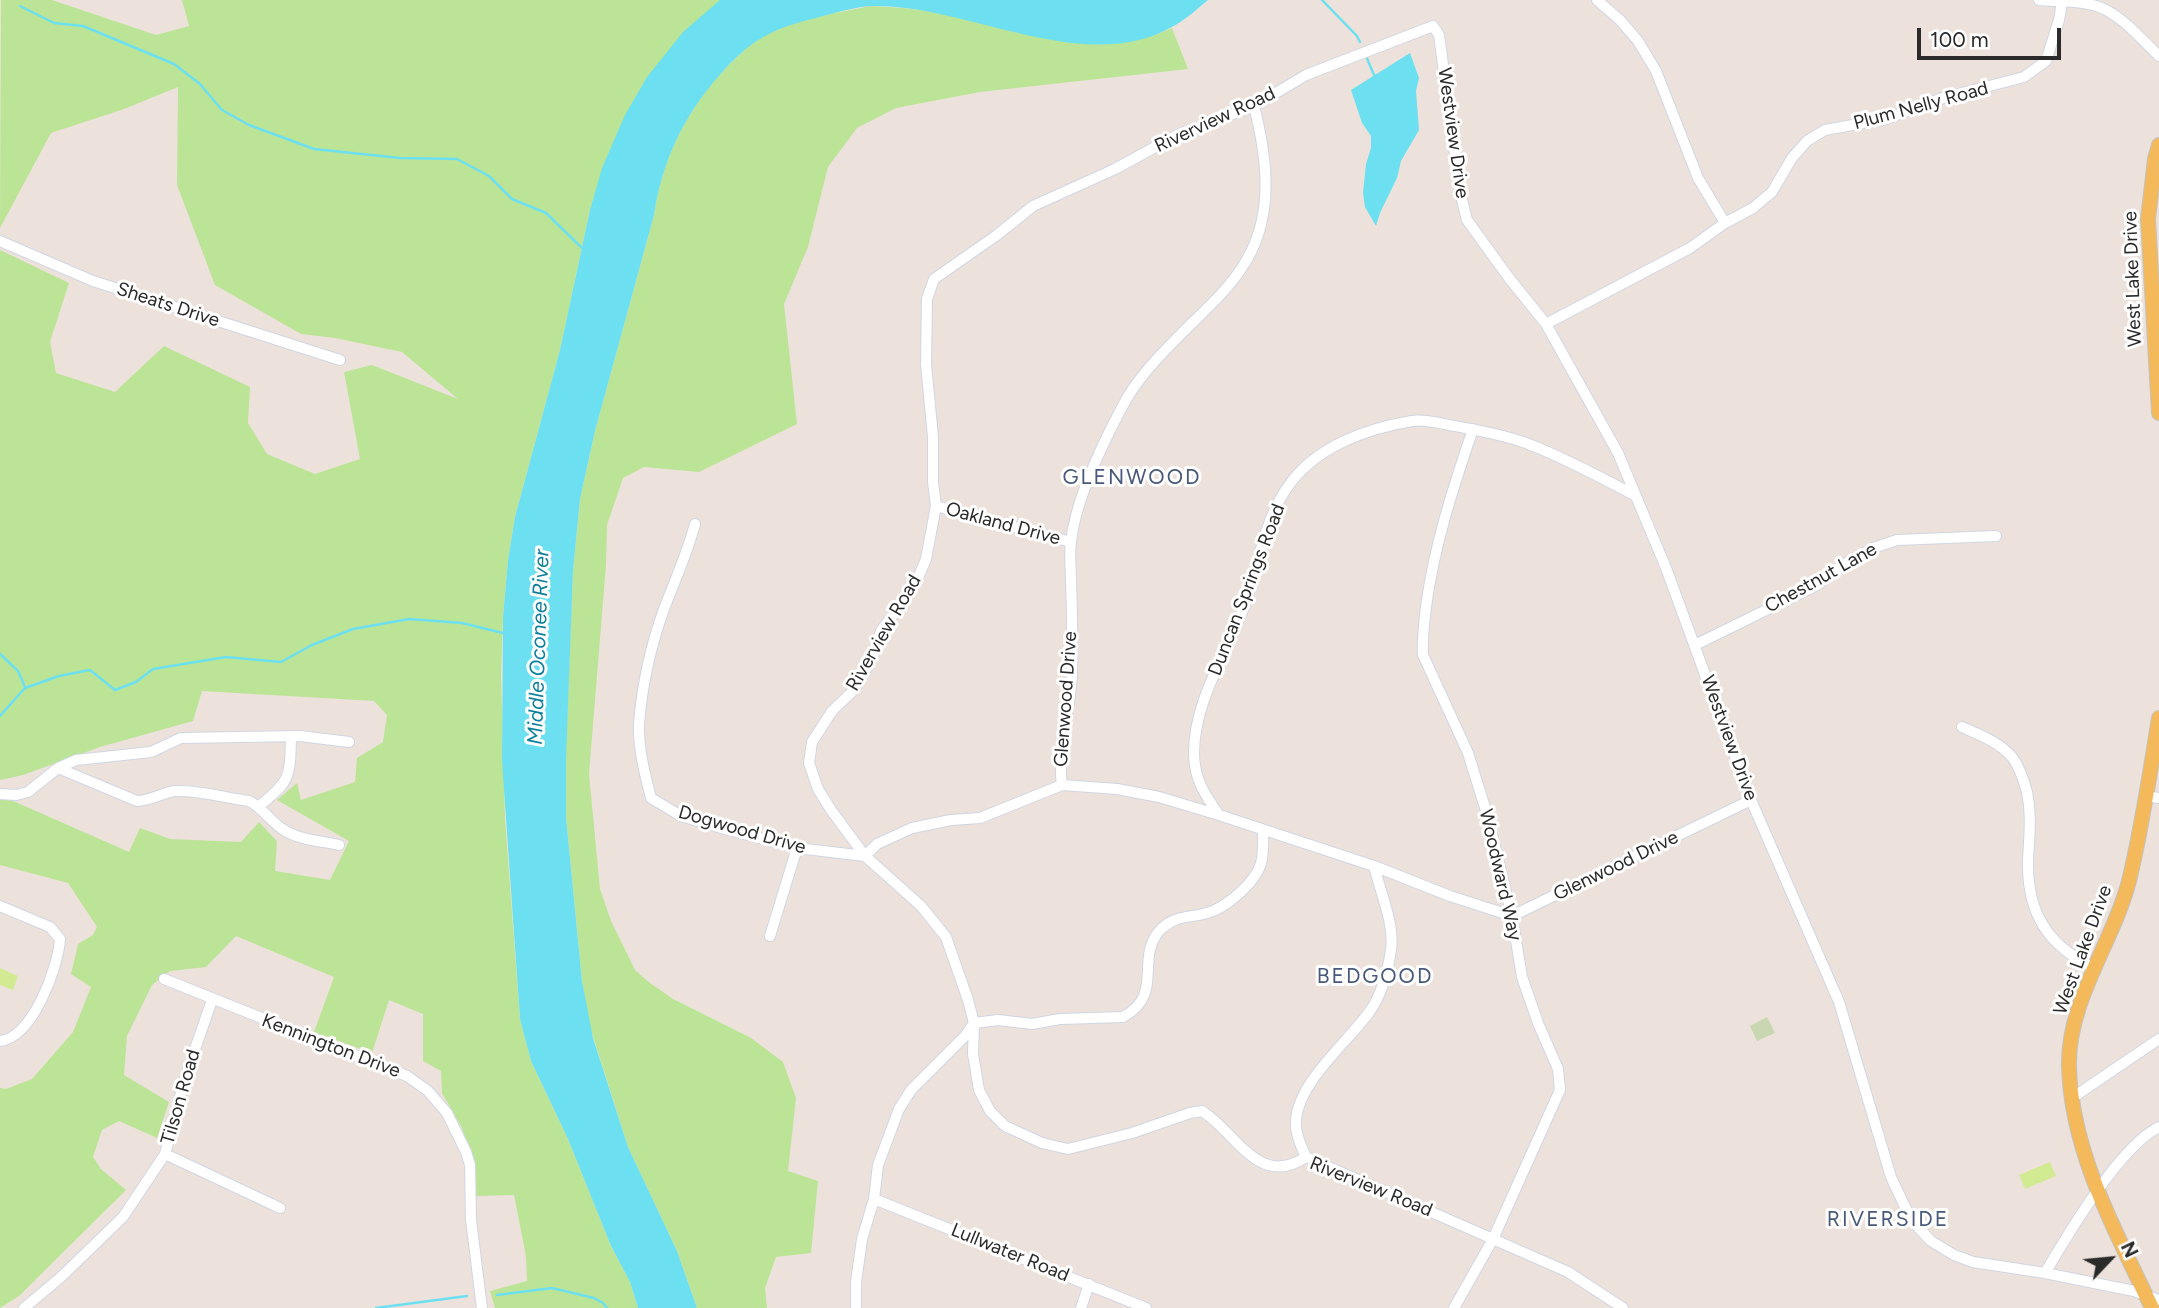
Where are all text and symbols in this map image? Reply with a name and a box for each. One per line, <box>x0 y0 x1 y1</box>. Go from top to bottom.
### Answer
scale bar <box>1921 14 2064 58</box>
text: 100 m <box>1930 27 1989 52</box>
street label: Westview Drive <box>1433 66 1473 200</box>
street label: Plum Nelly Road <box>1851 77 1991 135</box>
street label: Riverview Road <box>1151 82 1279 158</box>
street label: West Lake Drive <box>2119 211 2147 347</box>
street label: Sheats Drive <box>114 278 222 332</box>
district label: GLENWOOD <box>1064 465 1200 491</box>
street label: Oakland Drive <box>943 498 1063 550</box>
street label: Duncan Springs Road <box>1204 501 1290 679</box>
street label: Chestnut Lane <box>1761 538 1881 618</box>
water label: Middle Oconee River <box>523 549 555 745</box>
street label: Riverview Road <box>842 571 926 695</box>
street label: Glenwood Drive <box>1050 630 1082 768</box>
street label: Westview Drive <box>1696 672 1762 804</box>
street label: Dogwood Drive <box>676 801 808 859</box>
street label: Woodward Way <box>1474 807 1526 943</box>
street label: Glenwood Drive <box>1550 826 1682 906</box>
street label: West Lake Drive <box>2049 882 2117 1018</box>
district label: BEDGOOD <box>1318 964 1432 990</box>
street label: Kennington Drive <box>259 1009 403 1083</box>
street label: Tilson Road <box>157 1047 205 1147</box>
street label: Riverview Road <box>1306 1152 1436 1222</box>
district label: RIVERSIDE <box>1828 1207 1948 1233</box>
street label: Lullwater Road <box>948 1219 1072 1287</box>
north arrow <box>2075 1224 2145 1294</box>
text: N <box>2116 1238 2143 1261</box>

